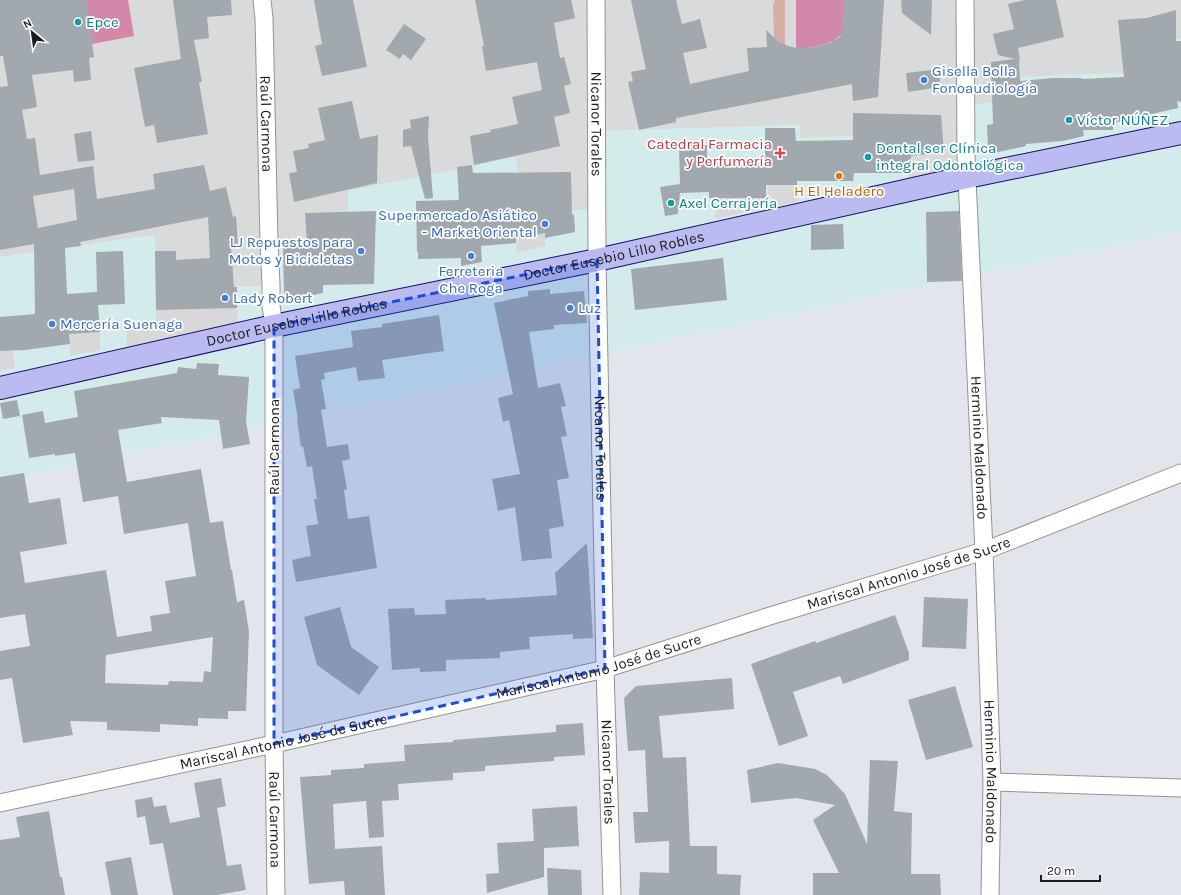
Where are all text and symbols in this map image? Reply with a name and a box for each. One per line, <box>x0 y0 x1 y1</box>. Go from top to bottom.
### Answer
north arrow <box>12 12 52 52</box>
place label: Epce <box>86 13 119 31</box>
text: N <box>21 16 34 31</box>
marker: Epce <box>73 17 83 27</box>
place label: Gisella Bolla Fonoaudiología <box>932 62 1037 97</box>
street label: Nicanor Torales <box>587 71 606 177</box>
street label: Raúl Carmona <box>256 75 276 172</box>
marker: Gisella Bolla Fonoaudiología <box>919 75 929 85</box>
place label: Víctor NÚÑEZ <box>1077 111 1168 129</box>
marker: Víctor NÚÑEZ <box>1064 115 1074 125</box>
place label: Catedral Farmacia y Perfumería <box>647 135 772 170</box>
place label: Dental ser Clínica integral Odontológica <box>876 139 1024 174</box>
marker: Catedral Farmacia y Perfumería <box>775 148 785 158</box>
marker: Dental ser Clínica integral Odontológica <box>863 152 873 162</box>
marker: H El Heladero <box>834 171 844 181</box>
place label: H El Heladero <box>794 182 884 200</box>
place label: Axel Cerrajería <box>679 194 777 212</box>
marker: Axel Cerrajería <box>666 198 676 208</box>
place label: Supermercado Asiático - Market Oriental <box>378 206 537 241</box>
marker: Supermercado Asiático - Market Oriental <box>540 219 550 229</box>
street label: Doctor Eusebio Lillo Robles <box>522 227 706 284</box>
place label: LJ Repuestos para Motos y Bicicletas <box>229 233 353 268</box>
marker: LJ Repuestos para Motos y Bicicletas <box>356 246 366 256</box>
marker: Ferreteria Che Roga <box>466 251 476 261</box>
place label: Ferreteria Che Roga <box>438 262 504 297</box>
place label: Lady Robert <box>233 289 313 307</box>
marker: Lady Robert <box>220 293 230 303</box>
street label: Doctor Eusebio Lillo Robles <box>204 294 389 350</box>
place label: Luz <box>578 299 601 317</box>
marker: Luz <box>565 303 575 313</box>
place label: Mercería Suenaga <box>60 315 183 333</box>
marker: Mercería Suenaga <box>47 319 57 329</box>
street label: Herminio Maldonado <box>967 375 992 520</box>
street label: Nicanor Torales <box>591 395 611 501</box>
street label: Raúl Carmona <box>265 399 283 495</box>
street label: Mariscal Antonio José de Sucre <box>805 533 1013 613</box>
street label: Mariscal Antonio José de Sucre <box>494 630 703 702</box>
street label: Herminio Maldonado <box>980 699 1001 843</box>
street label: Mariscal Antonio José de Sucre <box>178 710 389 773</box>
street label: Nicanor Torales <box>598 719 619 825</box>
street label: Raúl Carmona <box>265 771 285 868</box>
scale bar <box>1041 857 1100 883</box>
text: 20 m <box>1047 864 1075 878</box>

